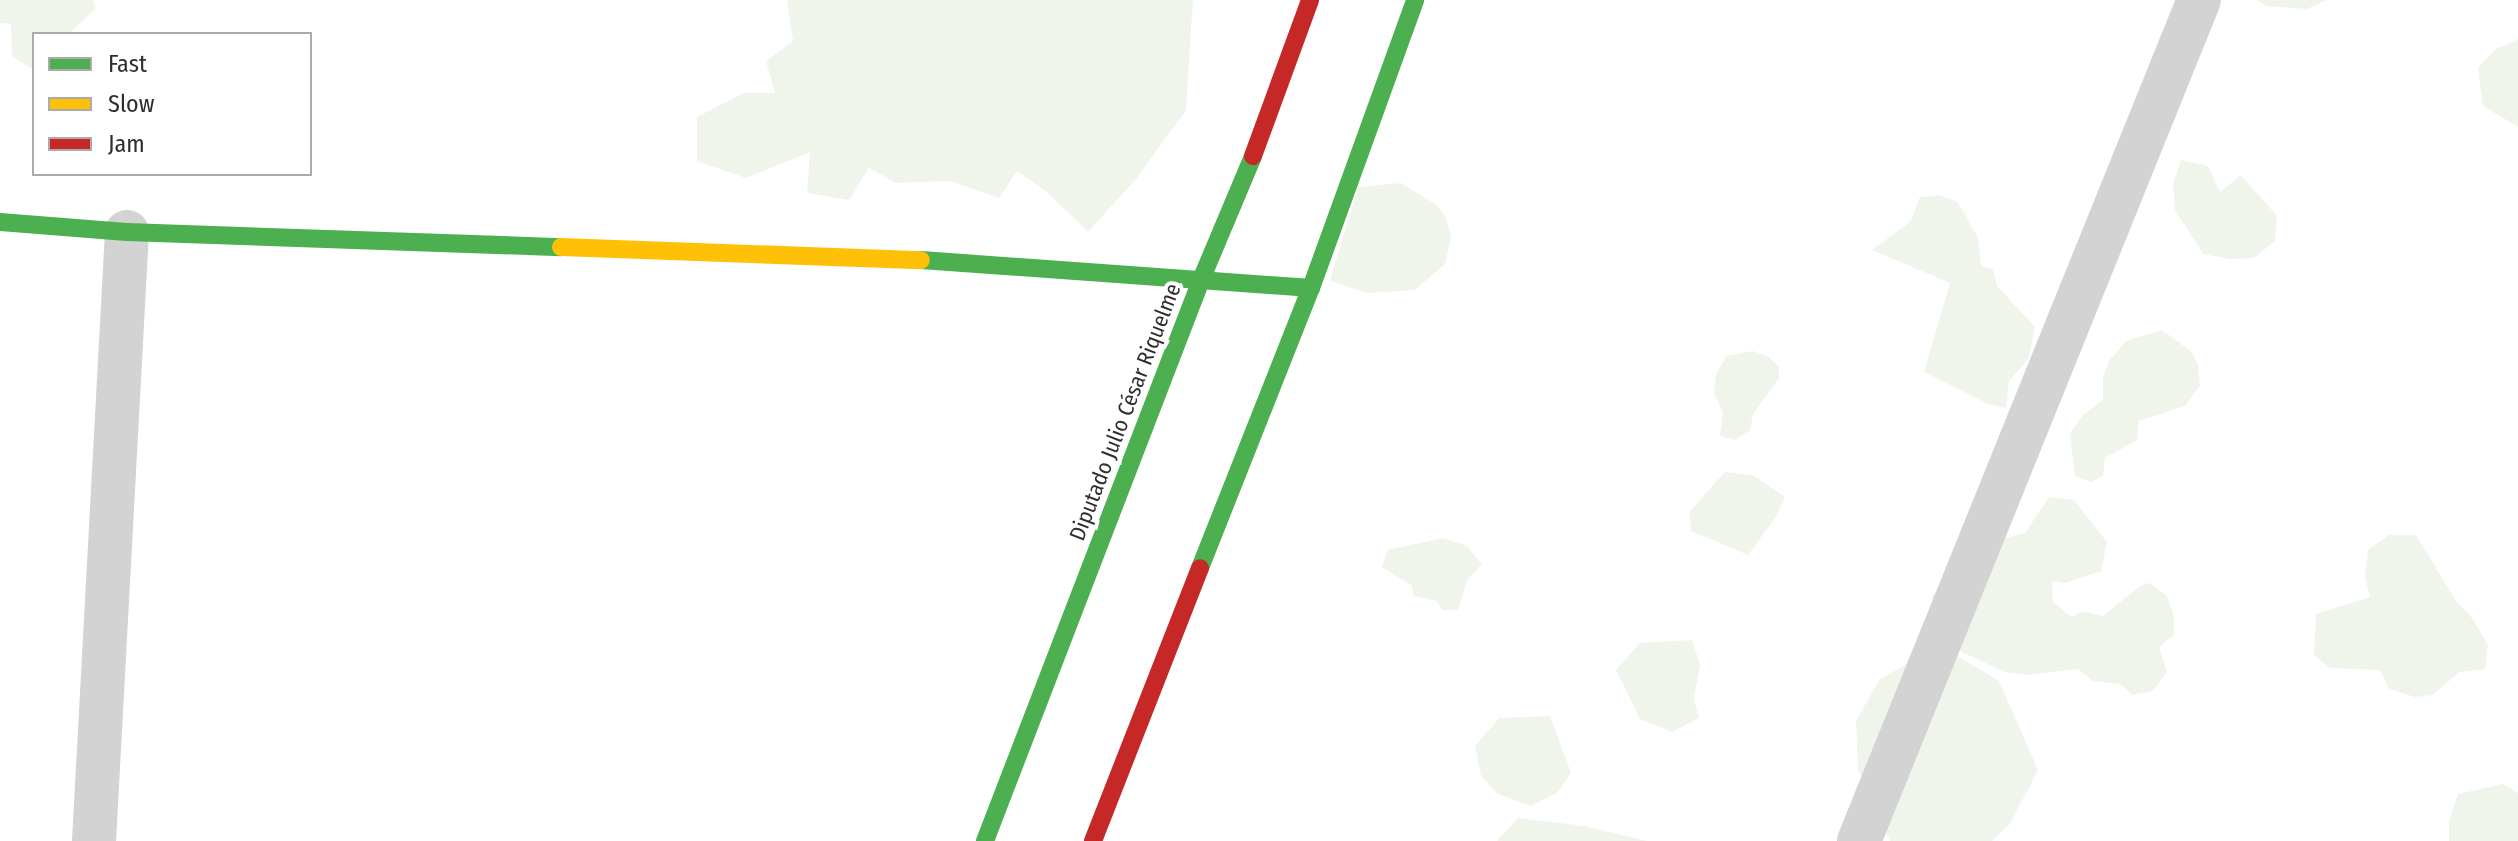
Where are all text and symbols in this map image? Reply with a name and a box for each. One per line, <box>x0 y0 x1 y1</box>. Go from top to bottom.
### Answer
legend <box>32 32 312 176</box>
text: Fast <box>108 50 147 78</box>
text: Slow <box>108 90 154 118</box>
text: Jam <box>108 130 145 158</box>
street label: Diputado Julio César Riquelme <box>1064 280 1186 544</box>

